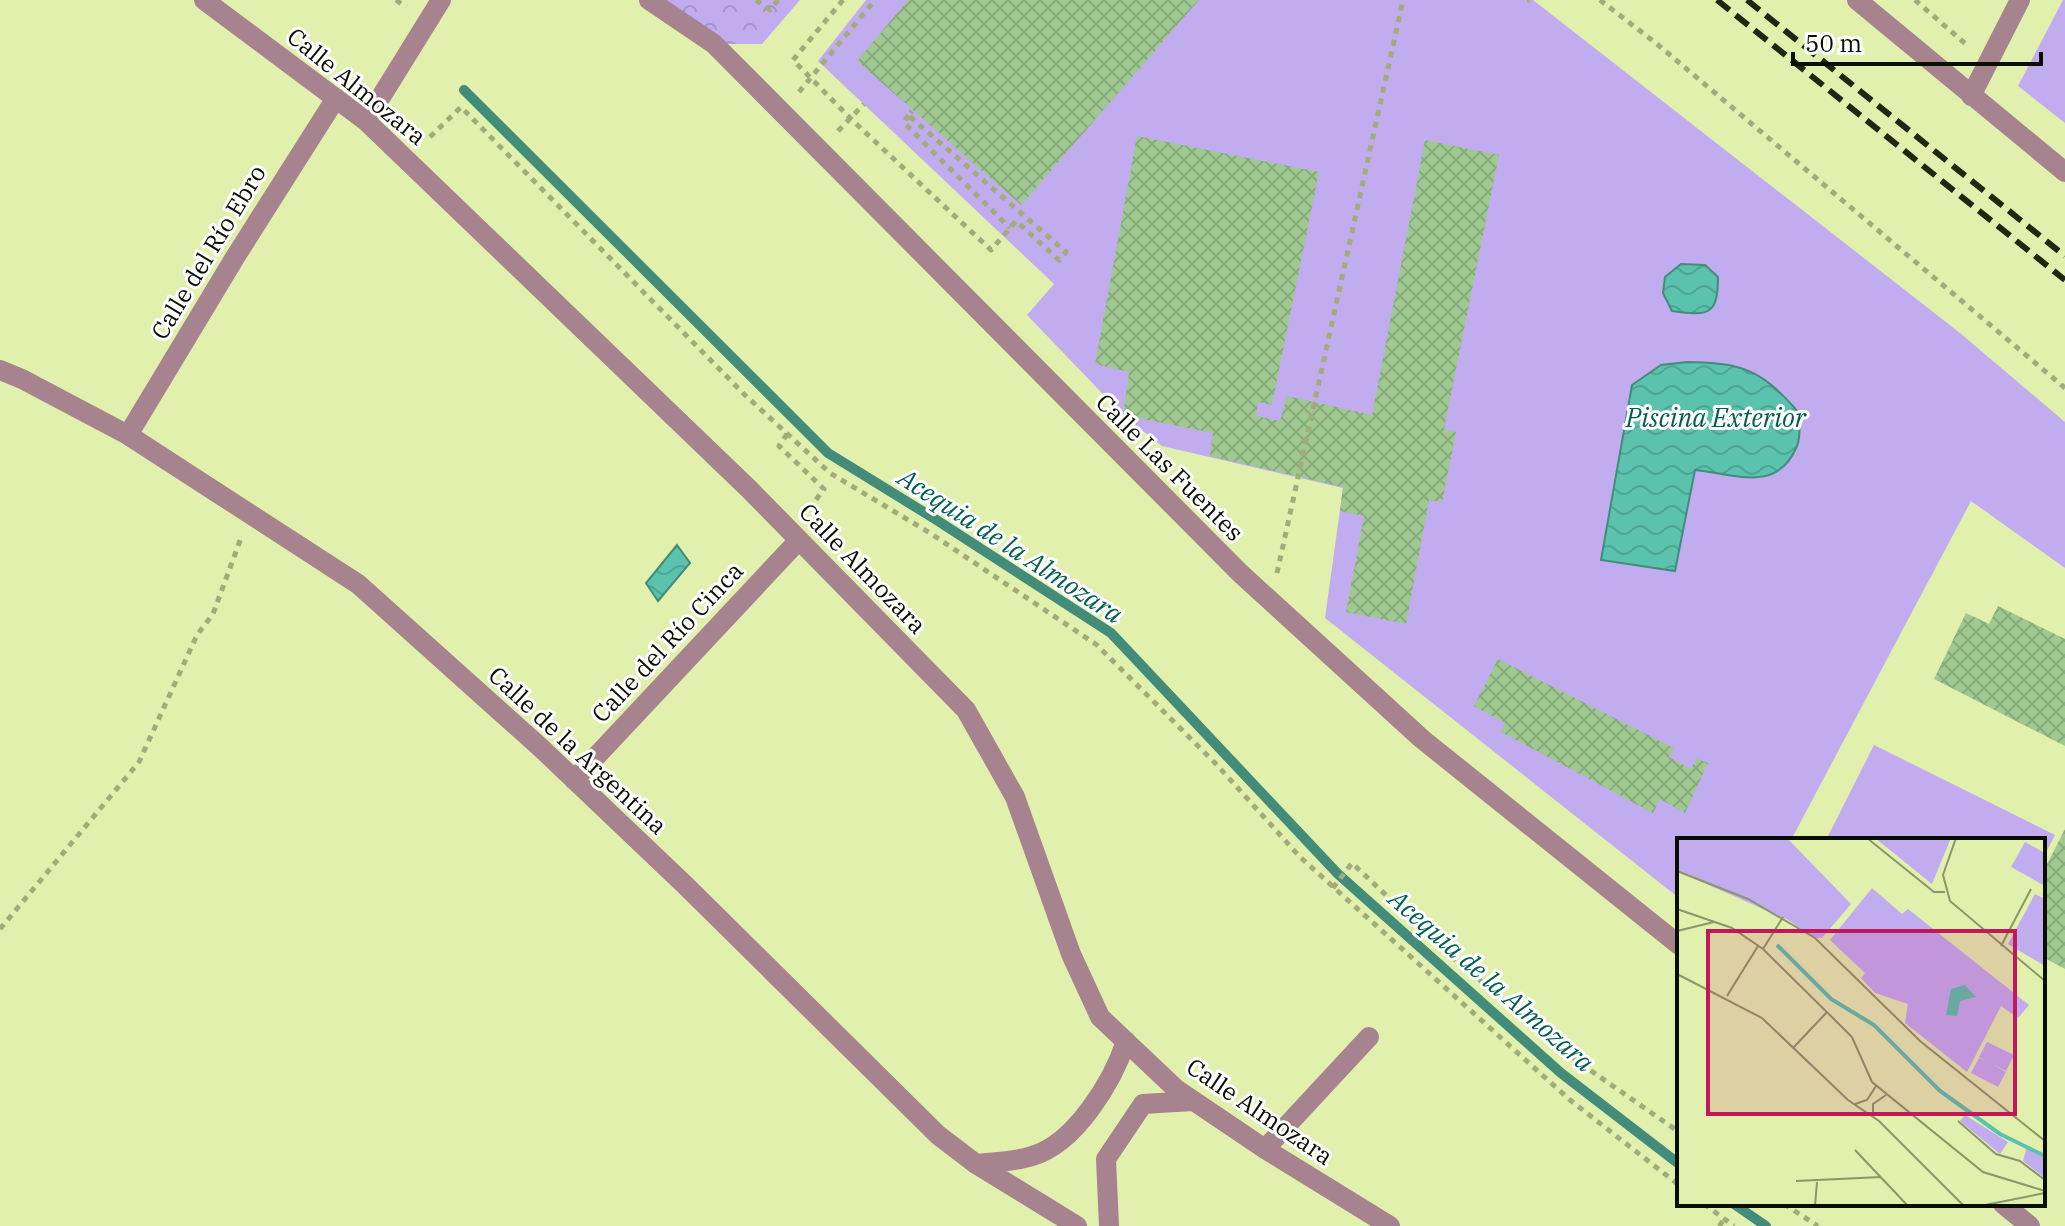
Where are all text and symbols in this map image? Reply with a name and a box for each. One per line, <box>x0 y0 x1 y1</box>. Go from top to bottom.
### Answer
scale bar <box>1793 16 2041 66</box>
street label: Calle Almozara <box>281 20 433 152</box>
text: 50 m <box>1805 27 1862 59</box>
street label: Calle del Río Ebro <box>143 159 273 345</box>
street label: Calle Las Fuentes <box>1089 386 1251 548</box>
water label: Piscina Exterior <box>1625 400 1807 434</box>
water label: Acequia de la Almozara <box>890 458 1130 630</box>
street label: Calle Almozara <box>792 496 934 640</box>
street label: Calle del Río Cinca <box>584 555 750 729</box>
street label: Calle de la Argentina <box>482 659 674 841</box>
inset map <box>1677 838 2045 1206</box>
water label: Acequia de la Almozara <box>1381 880 1602 1079</box>
street label: Calle Almozara <box>1181 1050 1339 1172</box>

